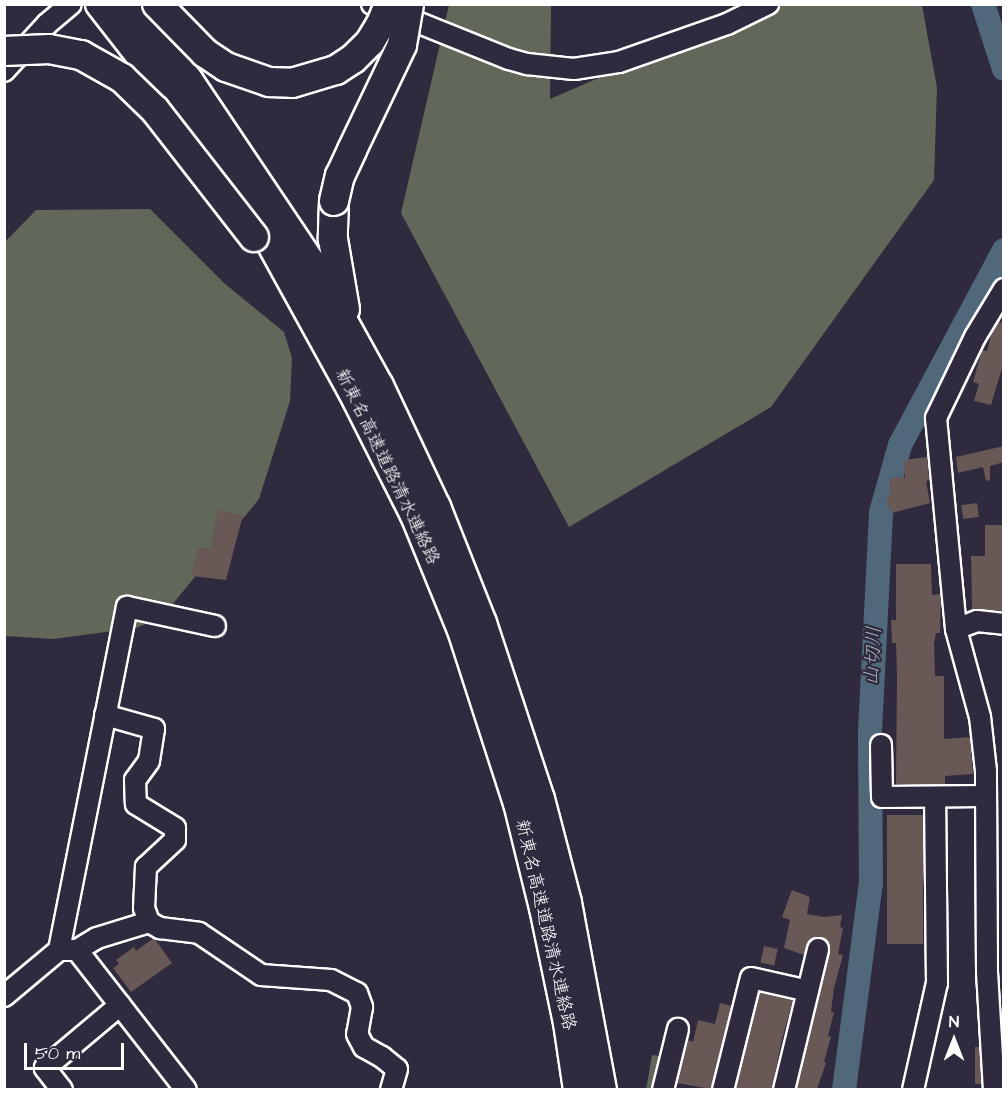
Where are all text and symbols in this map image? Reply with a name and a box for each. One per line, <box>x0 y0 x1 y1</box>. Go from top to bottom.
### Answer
street label: 新東名高速道路清水連絡路 <box>330 365 444 569</box>
water label: 山切川 <box>859 625 887 687</box>
street label: 新東名高速道路清水連絡路 <box>510 817 580 1033</box>
north arrow <box>924 1010 984 1070</box>
text: N <box>949 1011 959 1033</box>
scale bar <box>27 1031 128 1069</box>
text: 50 m <box>35 1041 80 1066</box>

